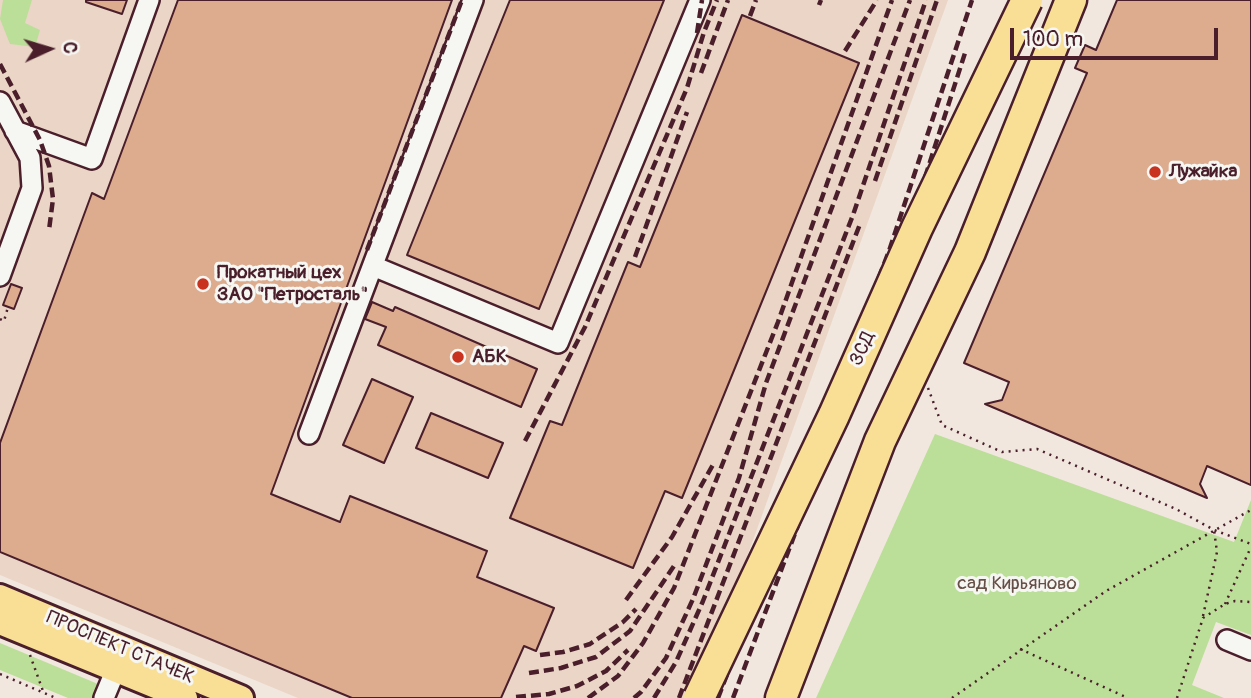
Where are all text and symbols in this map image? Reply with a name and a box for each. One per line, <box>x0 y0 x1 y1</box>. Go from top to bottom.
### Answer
north arrow <box>14 14 84 84</box>
scale bar <box>1013 14 1221 58</box>
text: 100 m <box>1023 26 1083 53</box>
text: С <box>58 41 82 54</box>
place label: Лужайка <box>1169 161 1237 183</box>
marker: Лужайка <box>1147 164 1163 180</box>
place label: Прокатный цех ЗАО "Петросталь" <box>217 262 368 306</box>
marker: Прокатный цех ЗАО "Петросталь" <box>195 276 211 292</box>
street label: ЗСД <box>846 329 880 369</box>
place label: АБК <box>472 346 507 368</box>
marker: АБК <box>450 349 466 365</box>
park label: сад Кирьяново <box>957 573 1077 595</box>
street label: ПРОСПЕКТ СТАЧЕК <box>43 607 197 689</box>

